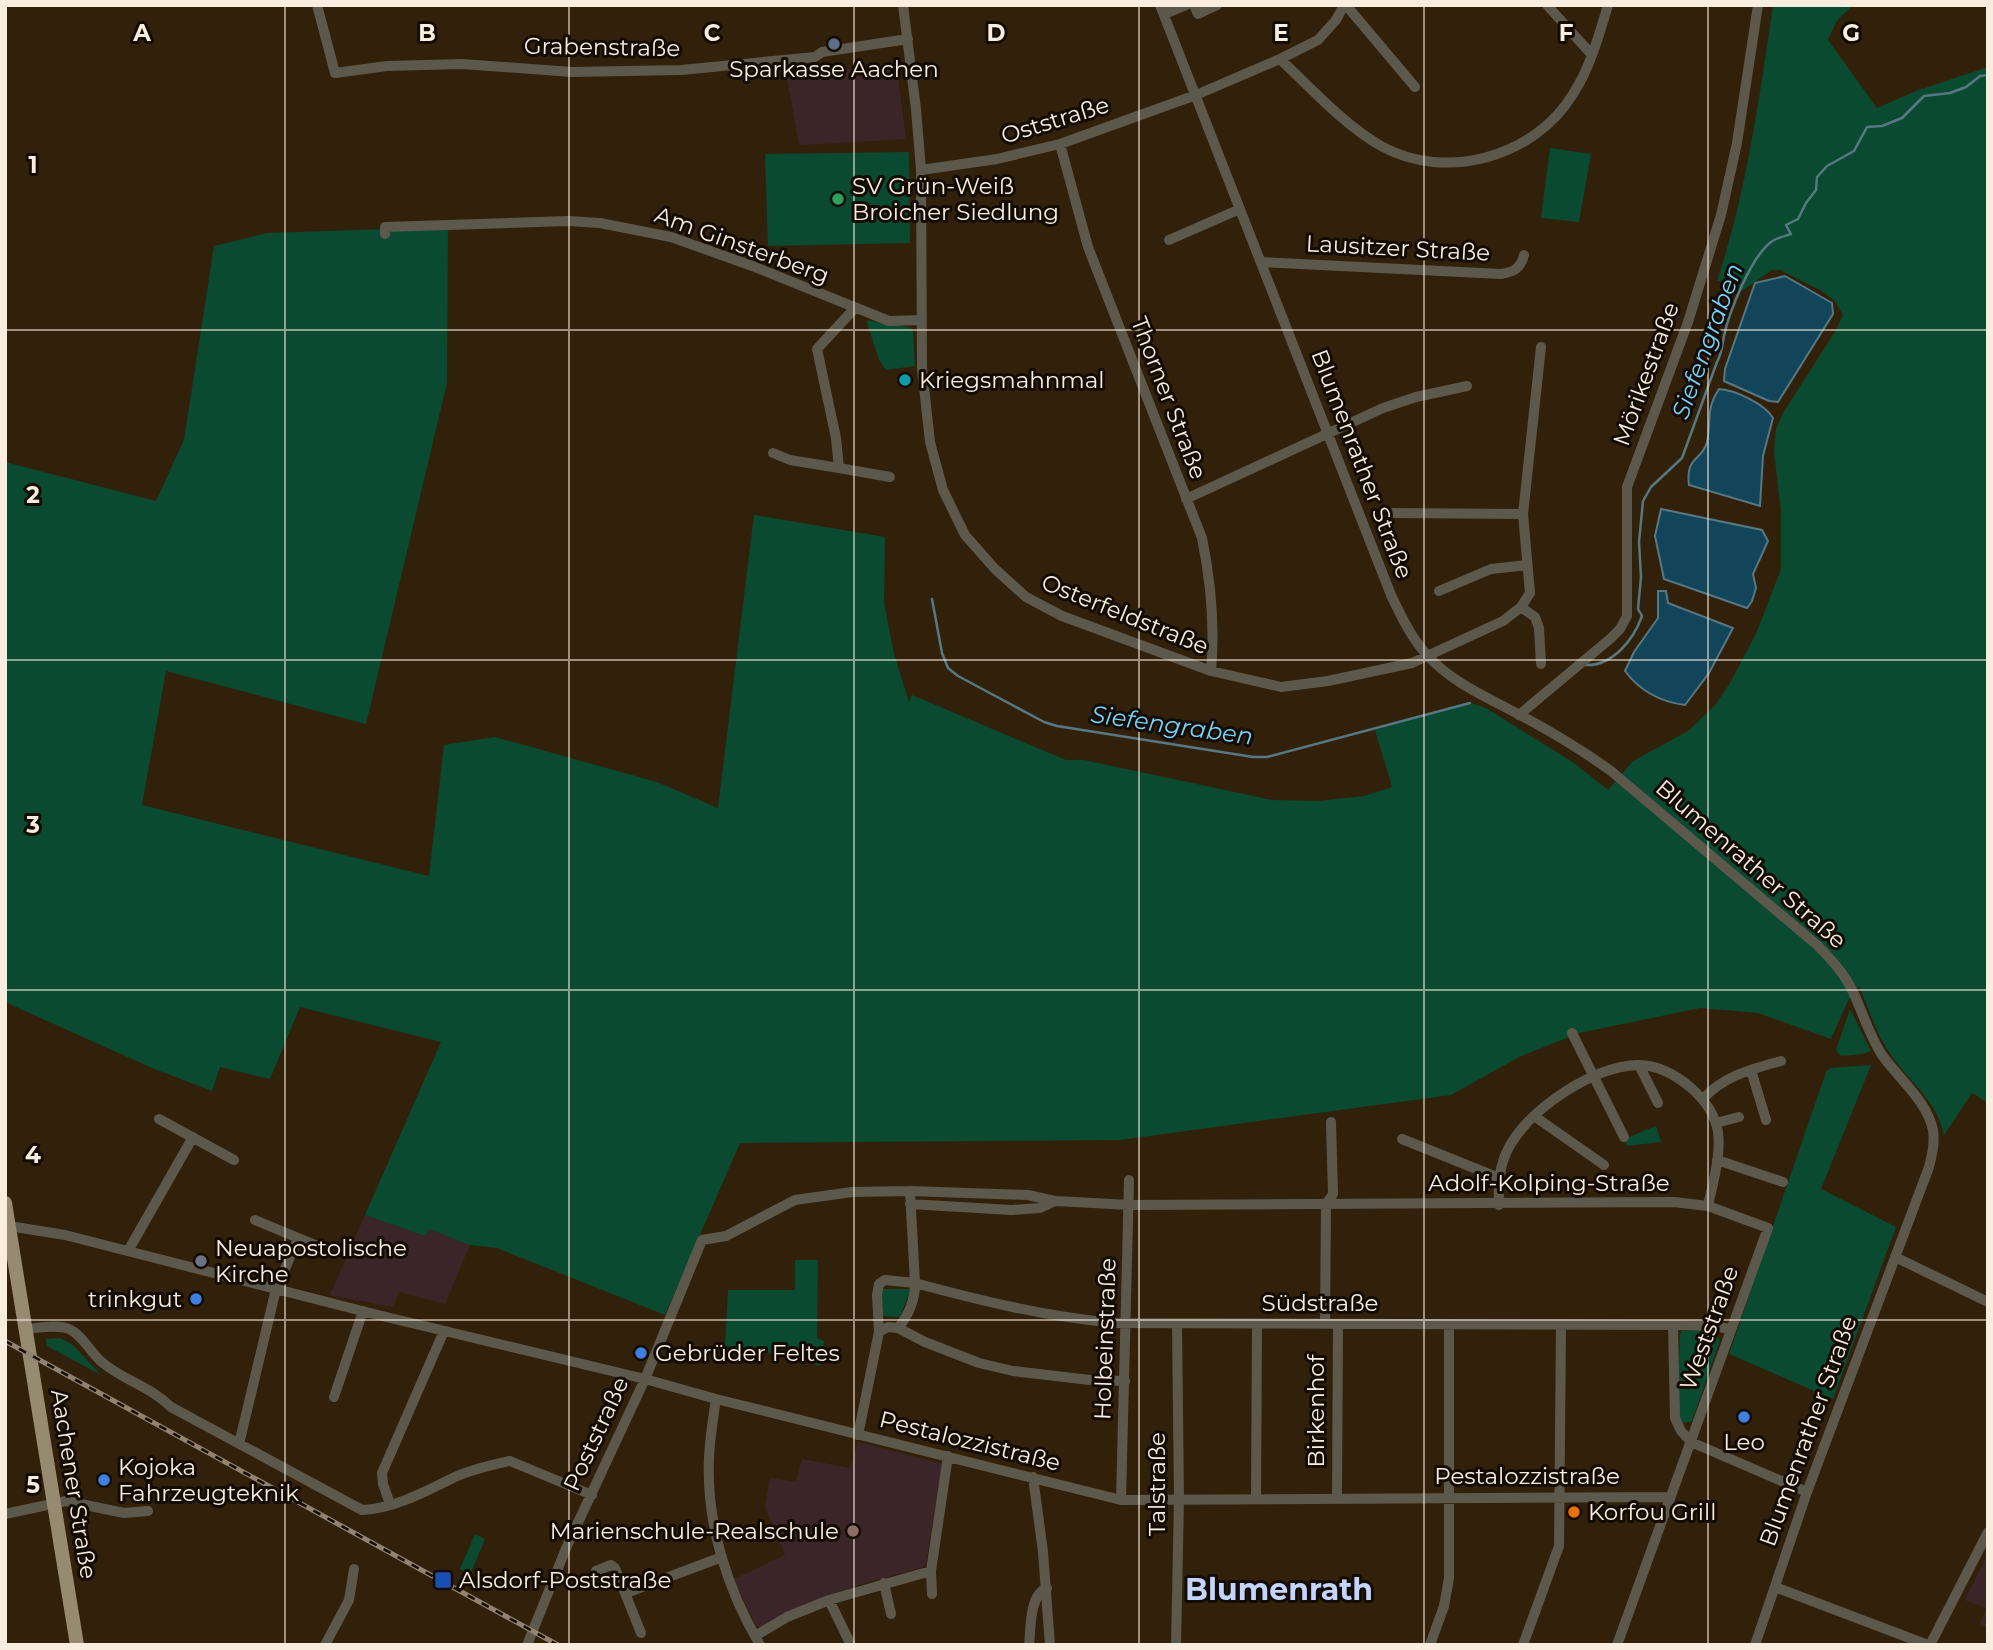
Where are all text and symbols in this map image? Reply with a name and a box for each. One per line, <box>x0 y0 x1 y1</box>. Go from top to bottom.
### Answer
text: A <box>132 19 151 47</box>
text: B <box>418 19 436 47</box>
text: C <box>704 19 721 47</box>
text: D <box>987 19 1006 47</box>
text: E <box>1273 19 1289 47</box>
text: F <box>1559 19 1574 47</box>
text: G <box>1842 19 1860 47</box>
street label: Grabenstraße <box>524 32 680 62</box>
marker: Sparkasse Aachen <box>826 36 842 52</box>
place label: Sparkasse Aachen <box>729 55 939 83</box>
street label: Oststraße <box>998 90 1112 150</box>
text: 1 <box>28 151 38 179</box>
place label: SV Grün-Weiß Broicher Siedlung <box>852 172 1059 226</box>
marker: SV Grün-Weiß Broicher Siedlung <box>830 191 846 207</box>
street label: Am Ginsterberg <box>651 200 833 290</box>
street label: Lausitzer Straße <box>1305 229 1491 267</box>
water label: Siefengraben <box>1665 259 1749 423</box>
street label: Mörikestraße <box>1607 299 1685 449</box>
street label: Thorner Straße <box>1125 313 1213 483</box>
street label: Blumenrather Straße <box>1305 345 1419 583</box>
place label: Kriegsmahnmal <box>919 366 1104 394</box>
marker: Kriegsmahnmal <box>897 372 913 388</box>
text: 2 <box>26 481 40 509</box>
street label: Osterfeldstraße <box>1037 568 1213 660</box>
water label: Siefengraben <box>1089 699 1255 751</box>
street label: Blumenrather Straße <box>1650 774 1852 954</box>
text: 3 <box>25 811 40 839</box>
text: 4 <box>25 1141 41 1169</box>
street label: Adolf-Kolping-Straße <box>1428 1169 1670 1197</box>
place label: Neuapostolische Kirche <box>215 1234 407 1288</box>
marker: Neuapostolische Kirche <box>193 1253 209 1269</box>
street label: Holbeinstraße <box>1088 1257 1122 1421</box>
street label: Weststraße <box>1674 1262 1744 1394</box>
place label: trinkgut <box>88 1285 182 1313</box>
street label: Südstraße <box>1262 1289 1378 1317</box>
marker: trinkgut <box>188 1291 204 1307</box>
street label: Blumenrather Straße <box>1753 1312 1863 1550</box>
place label: Gebrüder Feltes <box>655 1339 840 1367</box>
marker: Gebrüder Feltes <box>633 1345 649 1361</box>
street label: Birkenhof <box>1302 1353 1330 1468</box>
street label: Poststraße <box>557 1372 635 1496</box>
street label: Aachener Straße <box>45 1387 103 1581</box>
street label: Pestalozzistraße <box>877 1405 1063 1477</box>
marker: Leo <box>1736 1409 1752 1425</box>
place label: Leo <box>1723 1428 1765 1456</box>
street label: Talstraße <box>1143 1432 1171 1536</box>
place label: Kojoka Fahrzeugteknik <box>118 1453 299 1507</box>
street label: Pestalozzistraße <box>1434 1462 1620 1490</box>
text: 5 <box>26 1471 40 1499</box>
marker: Kojoka Fahrzeugteknik <box>96 1472 112 1488</box>
place label: Korfou Grill <box>1588 1498 1716 1526</box>
marker: Korfou Grill <box>1566 1504 1582 1520</box>
place label: Marienschule-Realschule <box>550 1517 839 1545</box>
marker: Marienschule-Realschule <box>845 1523 861 1539</box>
place label: Alsdorf-Poststraße <box>459 1566 671 1594</box>
marker: Alsdorf-Poststraße <box>433 1570 453 1590</box>
district label: Blumenrath <box>1185 1571 1373 1608</box>

